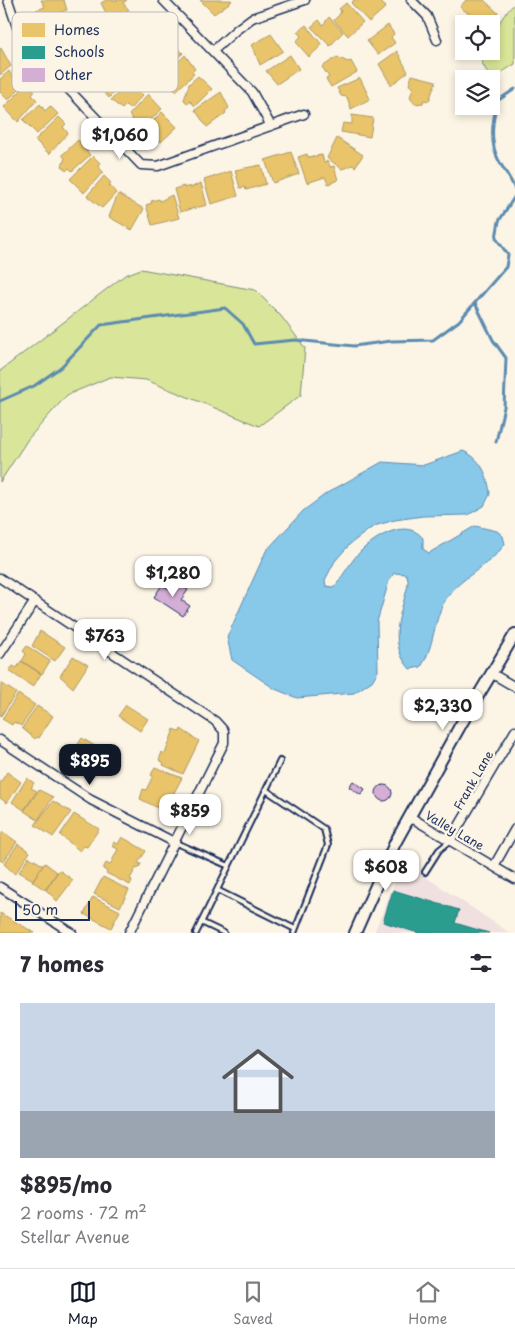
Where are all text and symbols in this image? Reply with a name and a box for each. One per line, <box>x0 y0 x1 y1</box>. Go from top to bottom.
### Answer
legend <box>12 12 178 92</box>
map controls <box>455 15 500 115</box>
button: locate <box>455 15 500 60</box>
text: Homes <box>54 19 100 40</box>
text: Schools <box>54 41 104 62</box>
text: Other <box>54 64 93 85</box>
button: layers <box>455 70 500 115</box>
pin: $1,060 <box>79 118 161 160</box>
text: $1,060 <box>92 122 148 146</box>
pin: $1,280 <box>132 556 214 598</box>
text: $1,280 <box>146 560 200 584</box>
pin: $763 <box>75 618 135 661</box>
text: $763 <box>85 623 125 647</box>
pin: $2,330 <box>402 688 484 731</box>
text: $2,330 <box>414 693 472 717</box>
pin: $895 <box>60 744 120 786</box>
street label: Frank Lane <box>449 747 497 813</box>
text: $895 <box>70 748 110 772</box>
pin: $859 <box>160 794 220 836</box>
text: $859 <box>170 798 210 822</box>
street label: Valley Lane <box>422 806 488 854</box>
pin: $608 <box>356 850 416 892</box>
text: $608 <box>364 854 408 878</box>
scale bar <box>15 898 90 921</box>
text: 50 m <box>22 899 58 920</box>
text: 7 homes <box>20 947 104 979</box>
icon: filters <box>467 949 495 977</box>
icon: home <box>213 1036 303 1126</box>
text: $895/mo <box>20 1168 112 1200</box>
text: 2 rooms · 72 m² <box>20 1200 147 1224</box>
text: Stellar Avenue <box>20 1224 130 1248</box>
tab: Map <box>68 1278 98 1329</box>
tab: Saved <box>233 1278 273 1329</box>
tab: Home <box>408 1278 447 1329</box>

